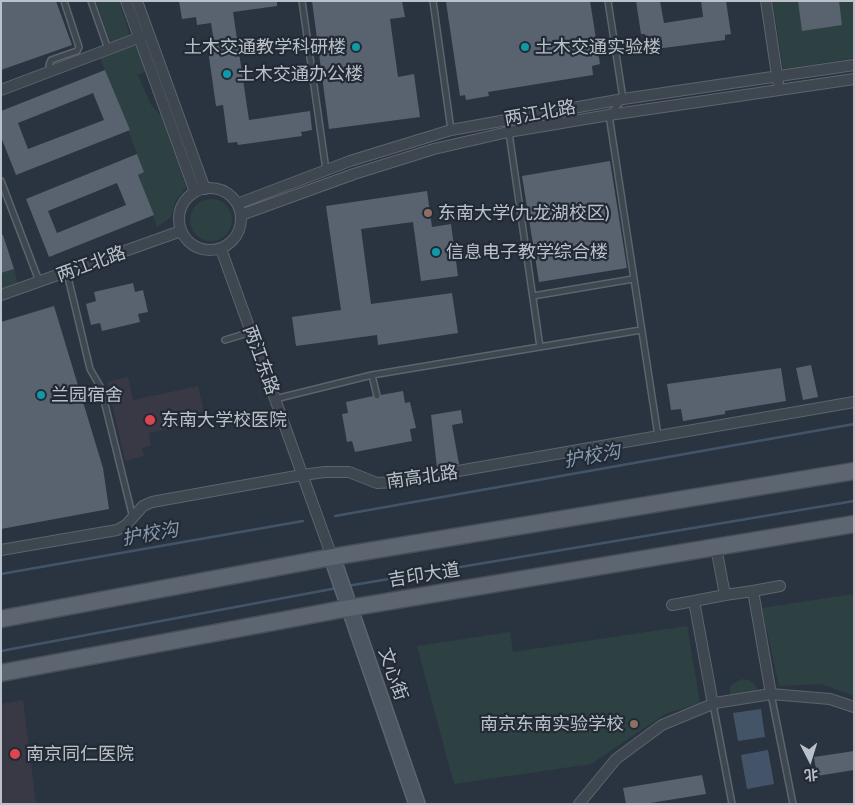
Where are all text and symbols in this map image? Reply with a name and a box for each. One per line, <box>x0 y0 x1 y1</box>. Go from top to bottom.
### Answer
place label: 土木交通教学科研楼 <box>184 36 346 58</box>
place label: 土木交通实验楼 <box>535 36 661 58</box>
marker: 土木交通教学科研楼 <box>350 41 362 53</box>
marker: 土木交通实验楼 <box>519 41 531 53</box>
place label: 土木交通办公楼 <box>237 63 363 85</box>
marker: 土木交通办公楼 <box>221 68 233 80</box>
street label: 两江北路 <box>503 96 577 130</box>
place label: 东南大学(九龙湖校区) <box>438 202 610 224</box>
marker: 东南大学(九龙湖校区) <box>422 207 434 219</box>
place label: 信息电子教学综合楼 <box>446 241 608 263</box>
street label: 两江北路 <box>53 242 129 286</box>
marker: 信息电子教学综合楼 <box>430 246 442 258</box>
street label: 两江东路 <box>239 322 283 398</box>
place label: 兰园宿舍 <box>51 384 123 406</box>
marker: 兰园宿舍 <box>35 389 47 401</box>
place label: 东南大学校医院 <box>161 409 287 431</box>
marker: 东南大学校医院 <box>143 413 157 427</box>
water label: 护校沟 <box>562 440 622 472</box>
street label: 南高北路 <box>385 461 459 493</box>
water label: 护校沟 <box>120 518 180 550</box>
street label: 吉印大道 <box>387 559 461 591</box>
street label: 文心街 <box>374 645 412 703</box>
place label: 南京东南实验学校 <box>480 713 624 735</box>
marker: 南京东南实验学校 <box>628 718 640 730</box>
north arrow <box>785 735 835 785</box>
place label: 南京同仁医院 <box>26 743 134 765</box>
marker: 南京同仁医院 <box>8 747 22 761</box>
text: 北 <box>804 766 819 785</box>

